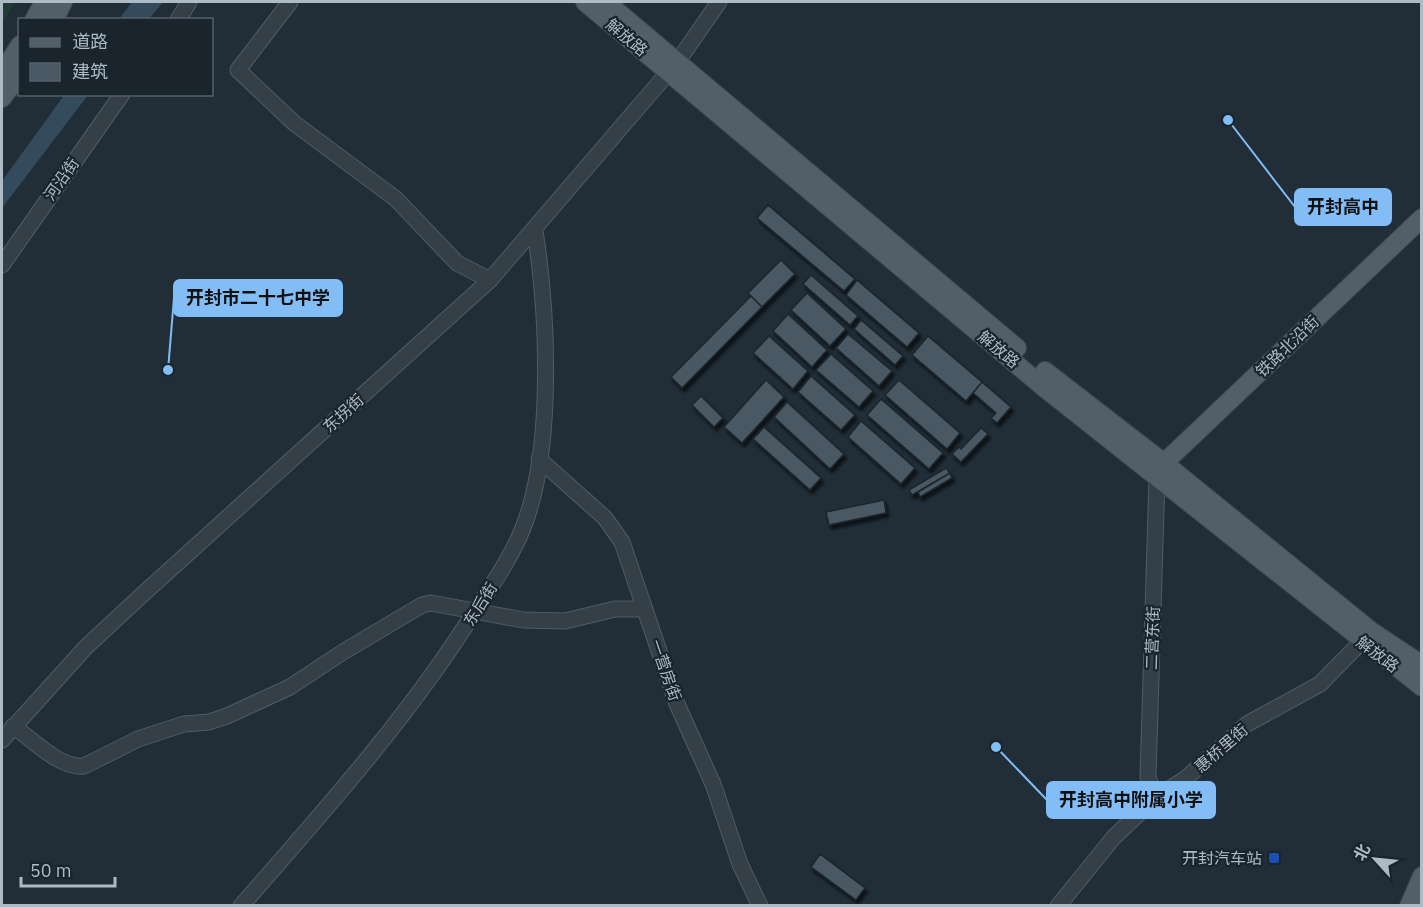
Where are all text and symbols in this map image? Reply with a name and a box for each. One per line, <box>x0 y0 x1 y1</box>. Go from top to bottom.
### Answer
street label: 解放路 <box>602 14 652 60</box>
legend <box>18 18 213 96</box>
text: 道路 <box>72 30 108 53</box>
text: 建筑 <box>72 60 108 83</box>
street label: 河沿街 <box>39 154 83 204</box>
callout: 开封高中 <box>1295 189 1391 225</box>
text: 开封高中 <box>1307 195 1379 218</box>
callout: 开封市二十七中学 <box>174 280 342 316</box>
text: 开封市二十七中学 <box>186 286 330 309</box>
street label: 铁路北沿街 <box>1251 311 1323 381</box>
street label: 解放路 <box>974 326 1024 372</box>
street label: 东拐街 <box>318 390 368 436</box>
street label: 东后街 <box>459 578 501 630</box>
street label: 二营东街 <box>1141 606 1163 670</box>
street label: 解放路 <box>1353 632 1403 676</box>
street label: 一营房街 <box>646 636 686 704</box>
street label: 惠桥里街 <box>1190 719 1252 777</box>
callout: 开封高中附属小学 <box>1047 782 1215 818</box>
text: 开封高中附属小学 <box>1059 788 1203 811</box>
north arrow <box>1345 829 1405 889</box>
text: 北 <box>1349 841 1374 864</box>
place label: 开封汽车站 <box>1182 848 1262 868</box>
scale bar <box>21 850 116 888</box>
marker: 开封汽车站 <box>1267 851 1281 865</box>
text: 50 m <box>30 859 72 882</box>

